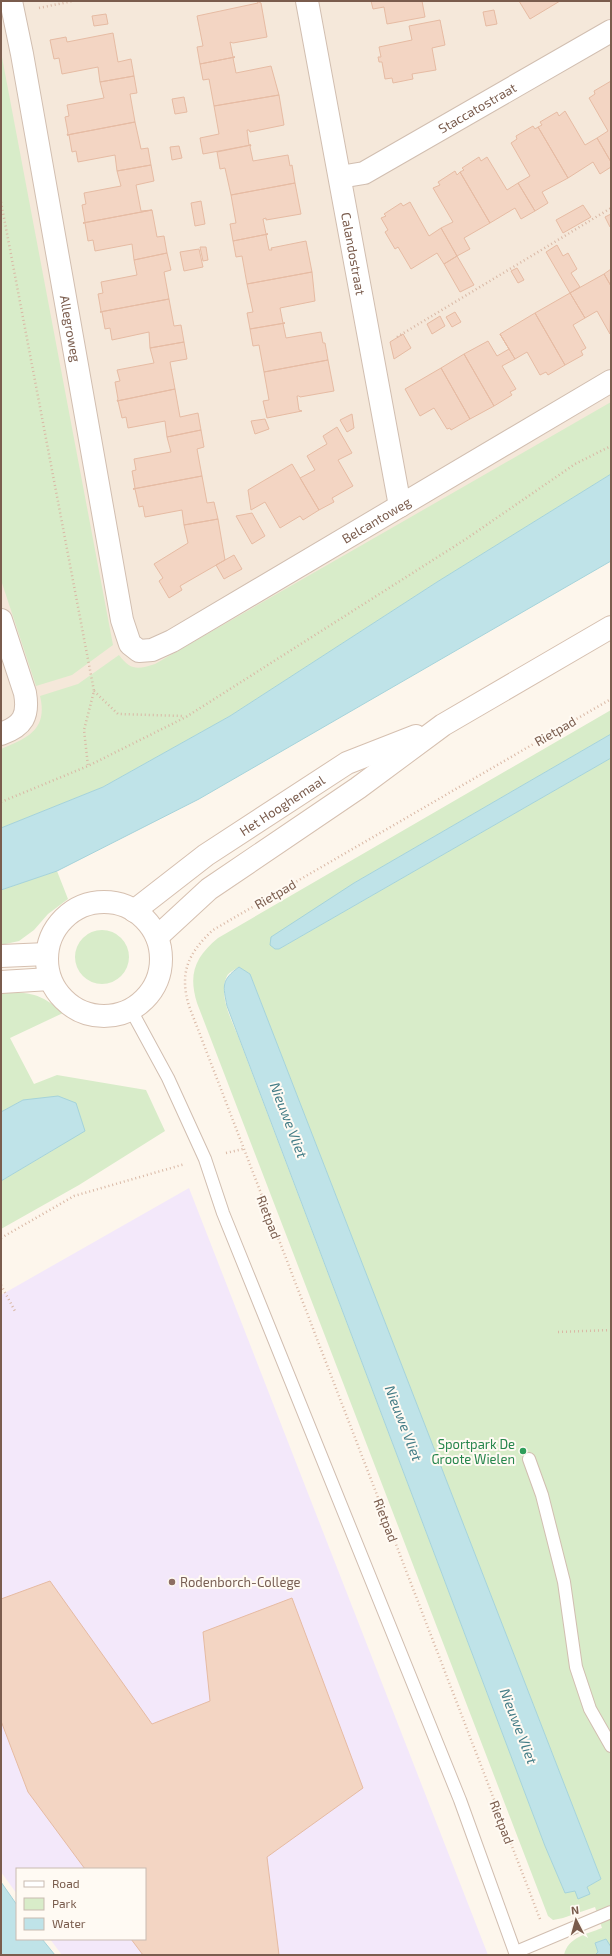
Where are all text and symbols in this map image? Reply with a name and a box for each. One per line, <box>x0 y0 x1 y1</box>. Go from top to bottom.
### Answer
street label: Staccatostraat <box>435 79 519 137</box>
street label: Calandostraat <box>338 211 369 297</box>
street label: Allegroweg <box>57 294 84 363</box>
street label: Belcantoweg <box>339 493 414 547</box>
street label: Rietpad <box>531 713 579 749</box>
street label: Het Hooghemaal <box>236 772 328 839</box>
street label: Rietpad <box>251 876 299 912</box>
water label: Nieuwe Vliet <box>267 1080 311 1161</box>
street label: Rietpad <box>253 1193 285 1241</box>
water label: Nieuwe Vliet <box>382 1383 426 1464</box>
place label: Sportpark De Groote Wielen <box>431 1436 515 1467</box>
marker: Sportpark De Groote Wielen <box>518 1446 528 1456</box>
street label: Rietpad <box>370 1496 402 1544</box>
place label: Rodenborch-College <box>180 1574 301 1590</box>
marker: Rodenborch-College <box>167 1577 177 1587</box>
water label: Nieuwe Vliet <box>497 1686 541 1767</box>
street label: Rietpad <box>486 1798 518 1846</box>
legend <box>16 1868 146 1940</box>
text: Road <box>52 1876 80 1890</box>
text: Park <box>52 1896 77 1910</box>
north arrow <box>556 1900 596 1940</box>
text: N <box>570 1903 580 1916</box>
text: Water <box>52 1916 86 1930</box>

